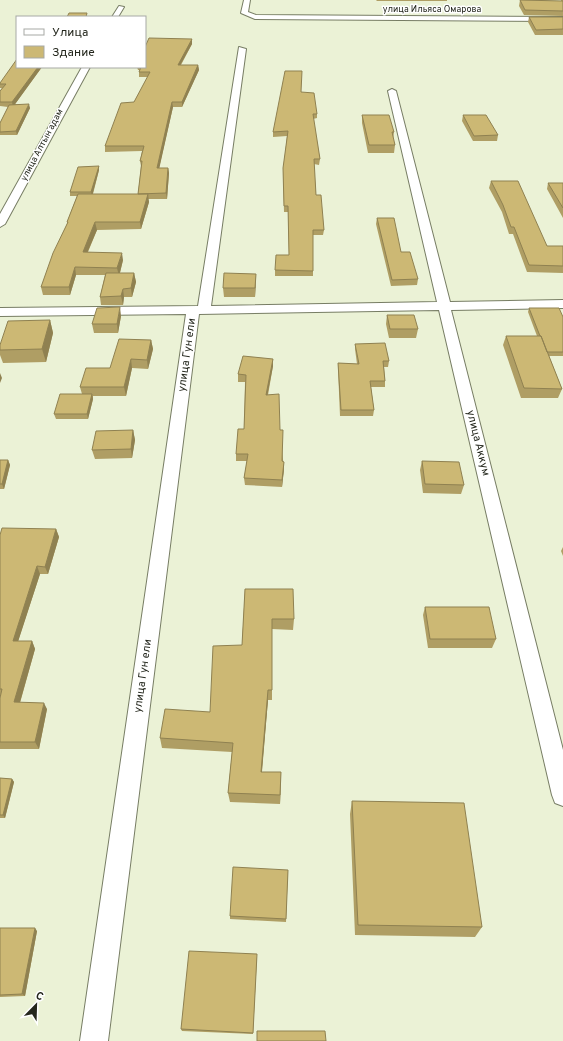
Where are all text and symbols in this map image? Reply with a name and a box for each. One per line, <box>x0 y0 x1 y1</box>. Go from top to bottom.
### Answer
street label: улица Ильяса Омарова <box>383 4 482 15</box>
legend <box>16 16 146 68</box>
text: Улица <box>52 25 88 41</box>
text: Здание <box>52 45 95 61</box>
street label: улица Алтын адам <box>18 107 66 183</box>
street label: улица Гун ели <box>175 317 199 393</box>
street label: улица Аккум <box>463 409 493 477</box>
street label: улица Гун ели <box>131 638 155 714</box>
north arrow <box>16 985 56 1025</box>
text: С <box>34 989 45 1005</box>

